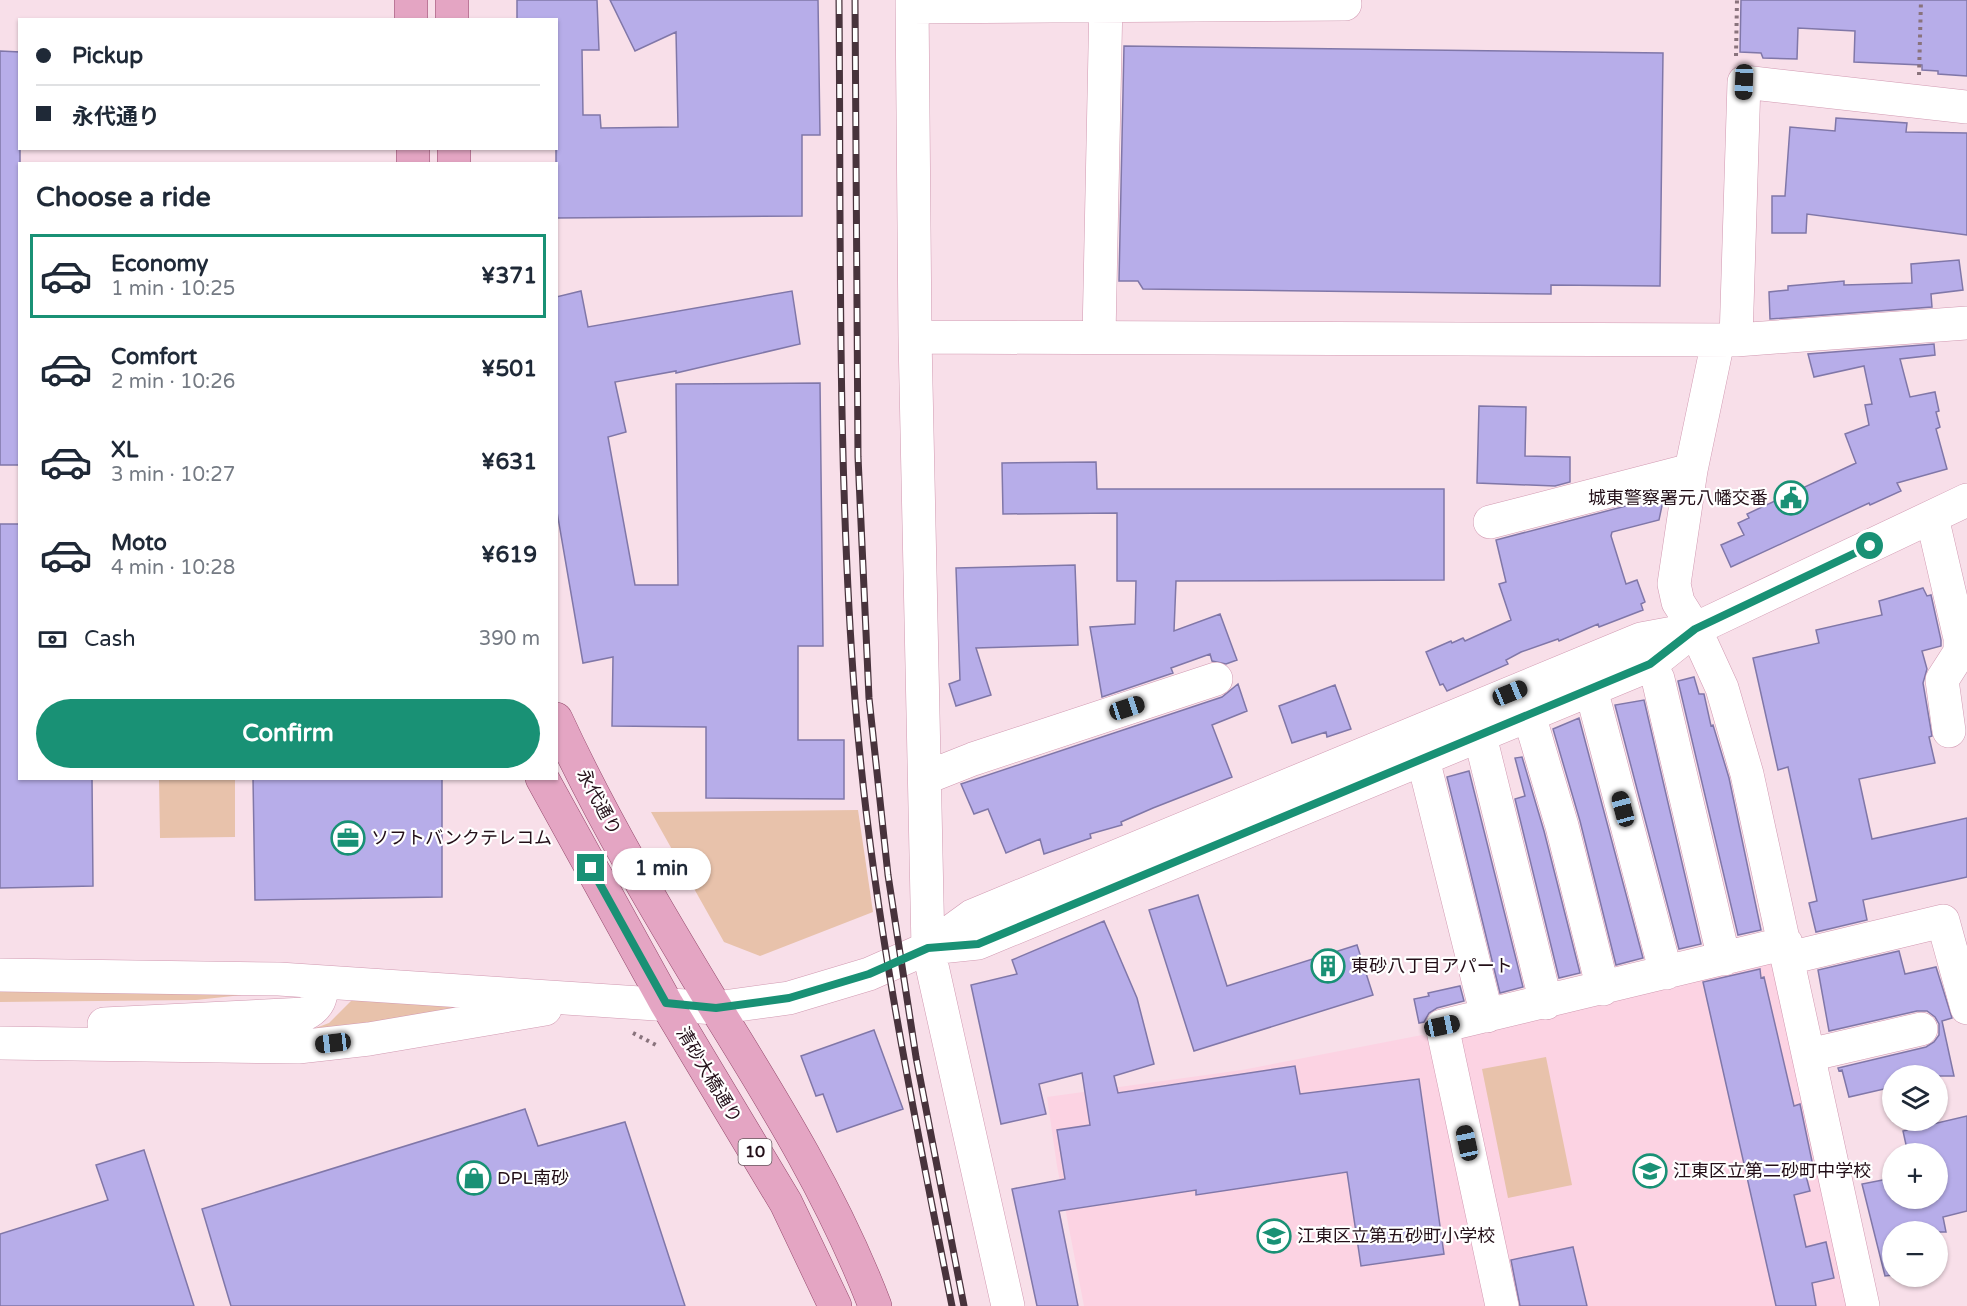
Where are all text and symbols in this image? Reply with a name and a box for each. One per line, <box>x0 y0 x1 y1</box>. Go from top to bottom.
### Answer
text: Pickup <box>72 43 143 69</box>
car <box>1734 64 1754 100</box>
text: 永代通り <box>72 104 160 130</box>
text: Choose a ride <box>36 181 211 214</box>
icon: car <box>39 249 93 303</box>
text: Economy <box>111 251 208 277</box>
text: ¥371 <box>481 263 537 289</box>
text: 1 min · 10:25 <box>111 277 235 301</box>
icon: car <box>39 342 93 396</box>
text: Comfort <box>111 344 197 370</box>
text: ¥501 <box>481 356 537 382</box>
text: 2 min · 10:26 <box>111 370 235 394</box>
icon: car <box>39 435 93 489</box>
text: XL <box>111 437 138 463</box>
text: ¥631 <box>481 449 537 475</box>
text: 3 min · 10:27 <box>111 463 235 487</box>
public building icon: 城東警察署元八幡交番 <box>1773 480 1809 516</box>
place label: 城東警察署元八幡交番 <box>1588 487 1768 509</box>
icon: car <box>39 528 93 582</box>
text: Moto <box>111 530 167 556</box>
route start <box>1856 532 1883 559</box>
text: ¥619 <box>481 542 537 568</box>
text: 4 min · 10:28 <box>111 556 235 580</box>
icon: cash <box>36 623 69 656</box>
text: Cash <box>84 626 136 652</box>
text: 390 m <box>479 627 540 651</box>
car <box>1490 678 1530 708</box>
car <box>1107 694 1147 722</box>
button: Confirm <box>36 699 540 768</box>
street label: 永代通り <box>572 765 626 839</box>
car <box>1610 789 1636 829</box>
office icon: ソフトバンクテレコム <box>330 820 366 856</box>
place label: ソフトバンクテレコム <box>371 827 552 849</box>
callout: 1 min <box>612 847 711 889</box>
route end <box>577 854 604 881</box>
text: 1 min <box>635 857 688 881</box>
building icon: 東砂八丁目アパート <box>1310 948 1346 984</box>
place label: 東砂八丁目アパート <box>1351 955 1513 977</box>
car <box>1423 1013 1461 1039</box>
street label: 清砂大橋通り <box>672 1023 746 1127</box>
car <box>314 1032 352 1054</box>
map controls <box>1882 1065 1948 1287</box>
button: layers <box>1882 1065 1948 1131</box>
car <box>1454 1124 1480 1162</box>
road number: 10 <box>738 1139 771 1165</box>
button: + <box>1882 1143 1948 1209</box>
school or university icon: 江東区立第二砂町中学校 <box>1632 1153 1668 1189</box>
shop icon: DPL南砂 <box>456 1160 492 1196</box>
place label: 江東区立第二砂町中学校 <box>1673 1160 1871 1182</box>
place label: DPL南砂 <box>497 1167 569 1189</box>
school or university icon: 江東区立第五砂町小学校 <box>1256 1218 1292 1254</box>
button: − <box>1882 1221 1948 1287</box>
place label: 江東区立第五砂町小学校 <box>1297 1225 1495 1247</box>

